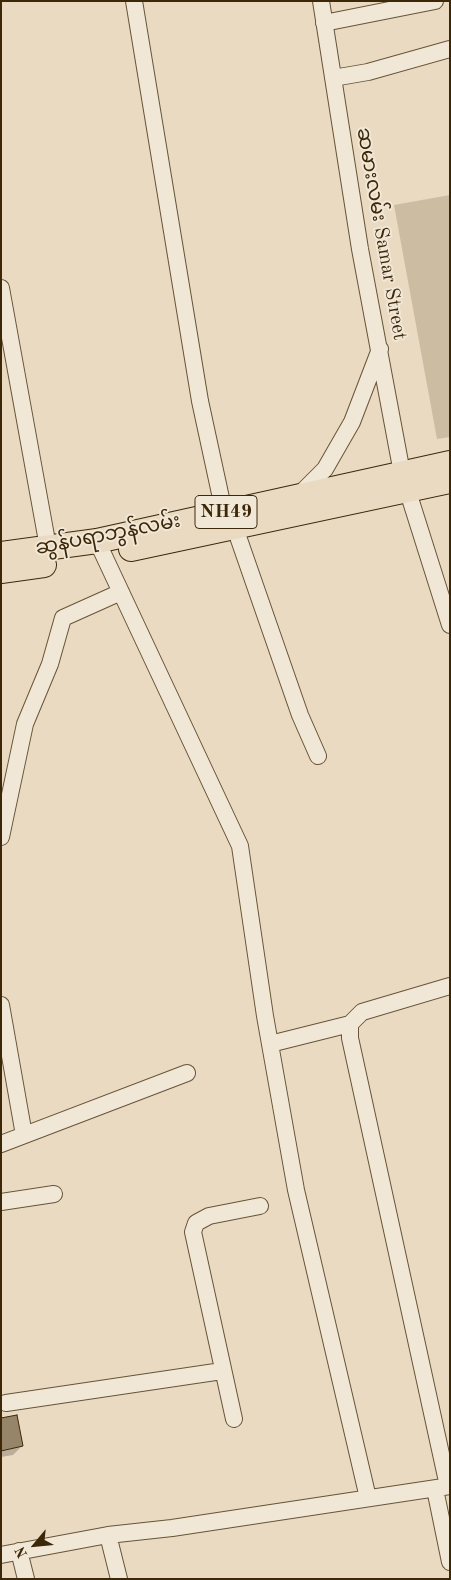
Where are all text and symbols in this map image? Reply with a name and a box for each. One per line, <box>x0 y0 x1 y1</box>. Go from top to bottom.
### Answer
street label: ဆမားလမ်း Samar Street <box>350 126 412 342</box>
road number: NH49 <box>195 496 257 528</box>
street label: ဆွန်ပရာဘွန်လမ်း <box>33 509 183 561</box>
north arrow <box>10 1520 60 1570</box>
text: N <box>13 1544 30 1560</box>

